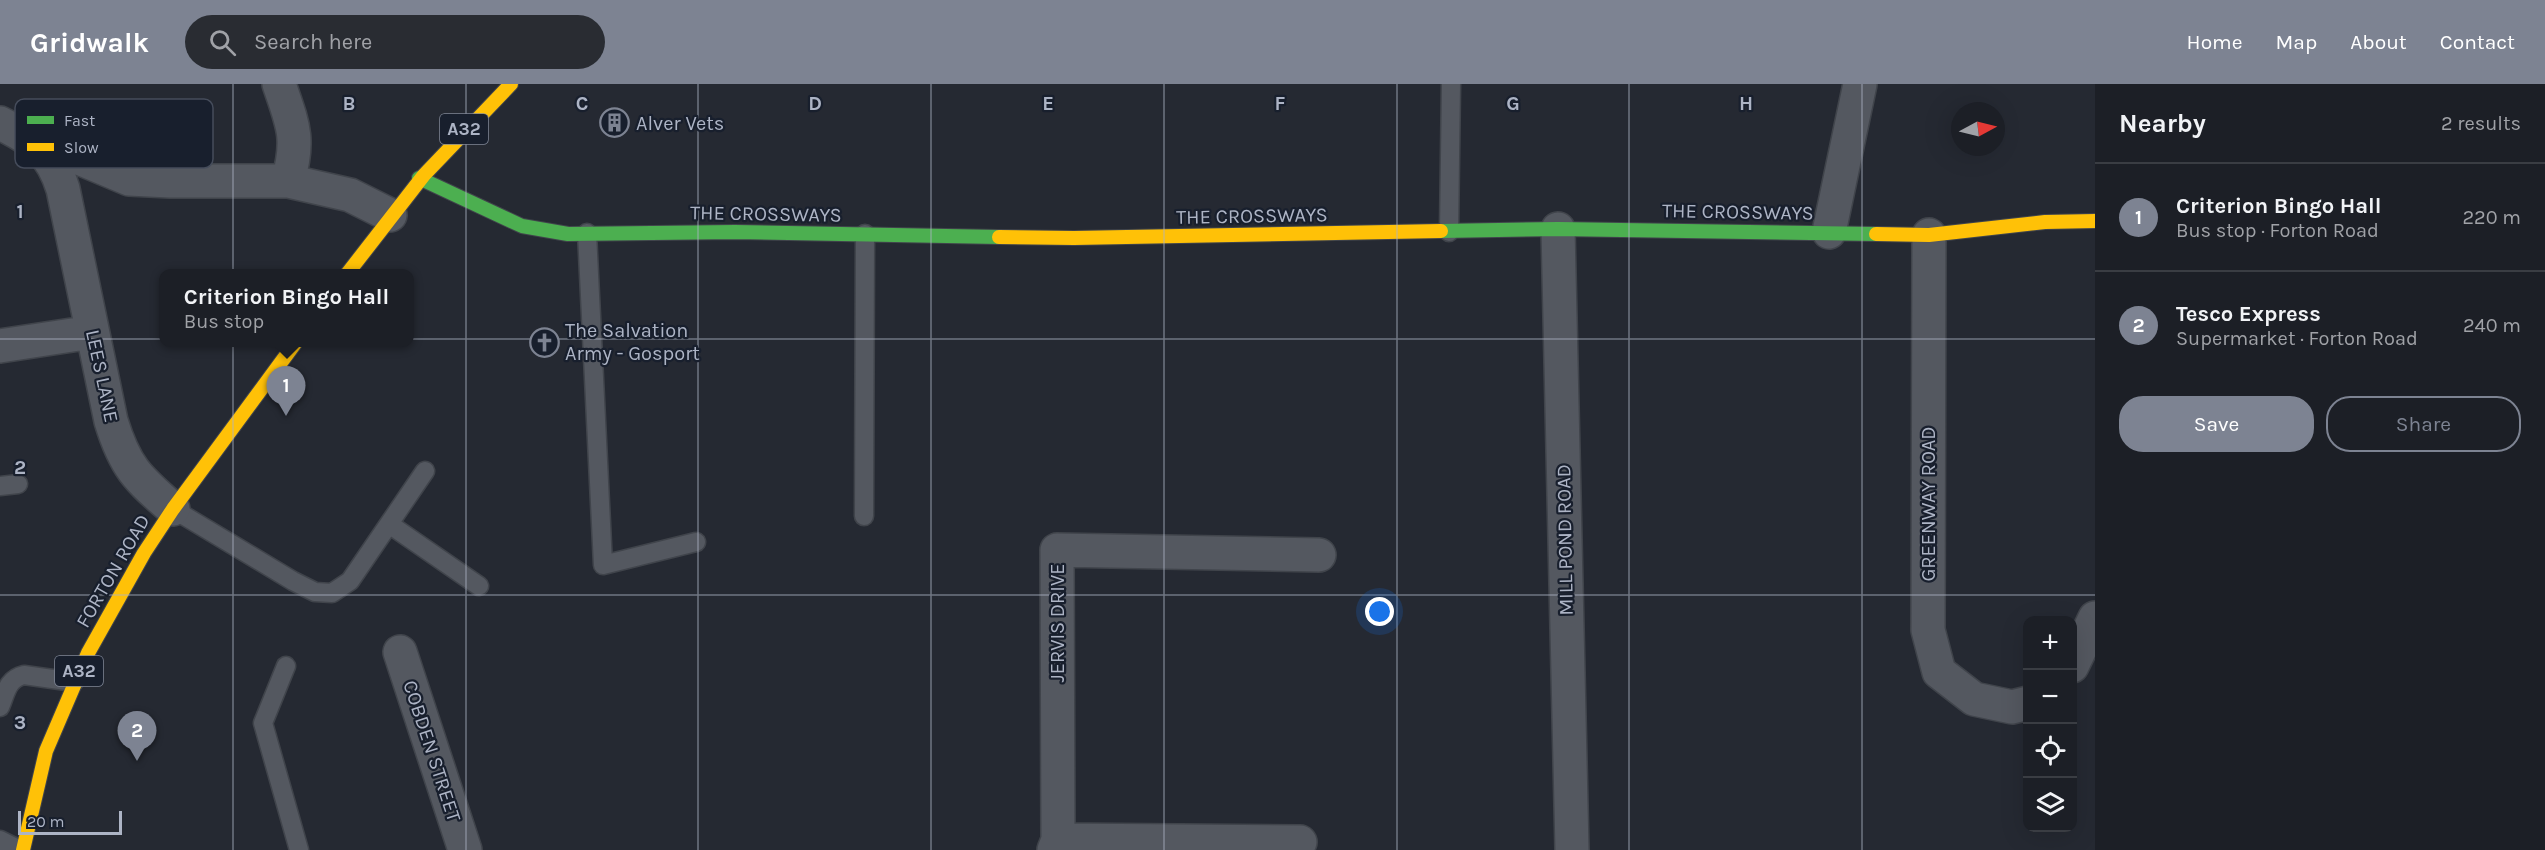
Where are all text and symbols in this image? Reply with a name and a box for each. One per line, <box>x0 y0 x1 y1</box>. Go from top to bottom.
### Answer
search box <box>185 15 605 69</box>
text: Gridwalk <box>30 26 149 59</box>
icon: search <box>206 26 239 59</box>
text: Search here <box>254 29 372 55</box>
text: Home <box>2187 30 2243 54</box>
text: Map <box>2276 30 2317 54</box>
text: About <box>2350 30 2407 54</box>
text: Contact <box>2440 30 2515 54</box>
text: B <box>343 92 355 115</box>
text: C <box>576 92 588 115</box>
text: D <box>808 92 822 115</box>
text: E <box>1042 92 1054 115</box>
text: F <box>1275 92 1286 115</box>
text: G <box>1506 92 1520 115</box>
text: H <box>1739 92 1753 115</box>
legend <box>15 99 213 168</box>
north arrow <box>1951 102 2005 156</box>
building icon: Alver Vets <box>599 107 631 139</box>
text: Nearby <box>2119 108 2206 139</box>
text: Fast <box>64 111 95 130</box>
place label: Alver Vets <box>636 112 724 135</box>
text: 2 results <box>2441 112 2521 135</box>
road number: A32 <box>440 114 488 144</box>
text: Slow <box>64 138 99 157</box>
text: Criterion Bingo Hall <box>2176 193 2382 219</box>
street label: THE CROSSWAYS <box>1662 199 1814 225</box>
text: 1 <box>16 200 24 223</box>
street label: THE CROSSWAYS <box>690 201 842 227</box>
street label: THE CROSSWAYS <box>1176 203 1328 229</box>
text: 1 <box>2135 206 2142 229</box>
text: 220 m <box>2462 206 2521 229</box>
text: Bus stop · Forton Road <box>2176 219 2379 242</box>
popup <box>159 269 414 347</box>
text: Criterion Bingo Hall <box>184 284 389 310</box>
text: Tesco Express <box>2176 301 2321 327</box>
text: Bus stop <box>184 310 264 333</box>
text: 2 <box>2132 314 2145 337</box>
text: 240 m <box>2463 314 2521 337</box>
place label: The Salvation Army - Gosport <box>565 319 700 365</box>
church icon: The Salvation Army - Gosport <box>528 326 560 358</box>
street label: LEES LANE <box>81 327 123 425</box>
text: Supermarket · Forton Road <box>2176 327 2418 350</box>
pin: 1 <box>266 366 306 416</box>
button: Save <box>2119 396 2314 452</box>
button: Share <box>2326 396 2521 452</box>
street label: GREENWAY ROAD <box>1917 426 1940 582</box>
text: 2 <box>14 456 26 479</box>
street label: MILL POND ROAD <box>1552 464 1578 616</box>
street label: FORTON ROAD <box>71 510 155 632</box>
street label: JERVIS DRIVE <box>1046 564 1069 682</box>
your location <box>1365 597 1394 626</box>
map controls <box>2023 616 2077 832</box>
button: + <box>2023 616 2077 670</box>
road number: A32 <box>55 656 103 686</box>
button: − <box>2023 670 2077 724</box>
street label: COBDEN STREET <box>398 677 466 825</box>
text: 3 <box>14 711 26 734</box>
pin: 2 <box>118 712 156 761</box>
button: locate <box>2023 724 2077 778</box>
button: layers <box>2023 778 2077 832</box>
scale bar <box>18 808 122 836</box>
text: 20 m <box>27 812 65 831</box>

